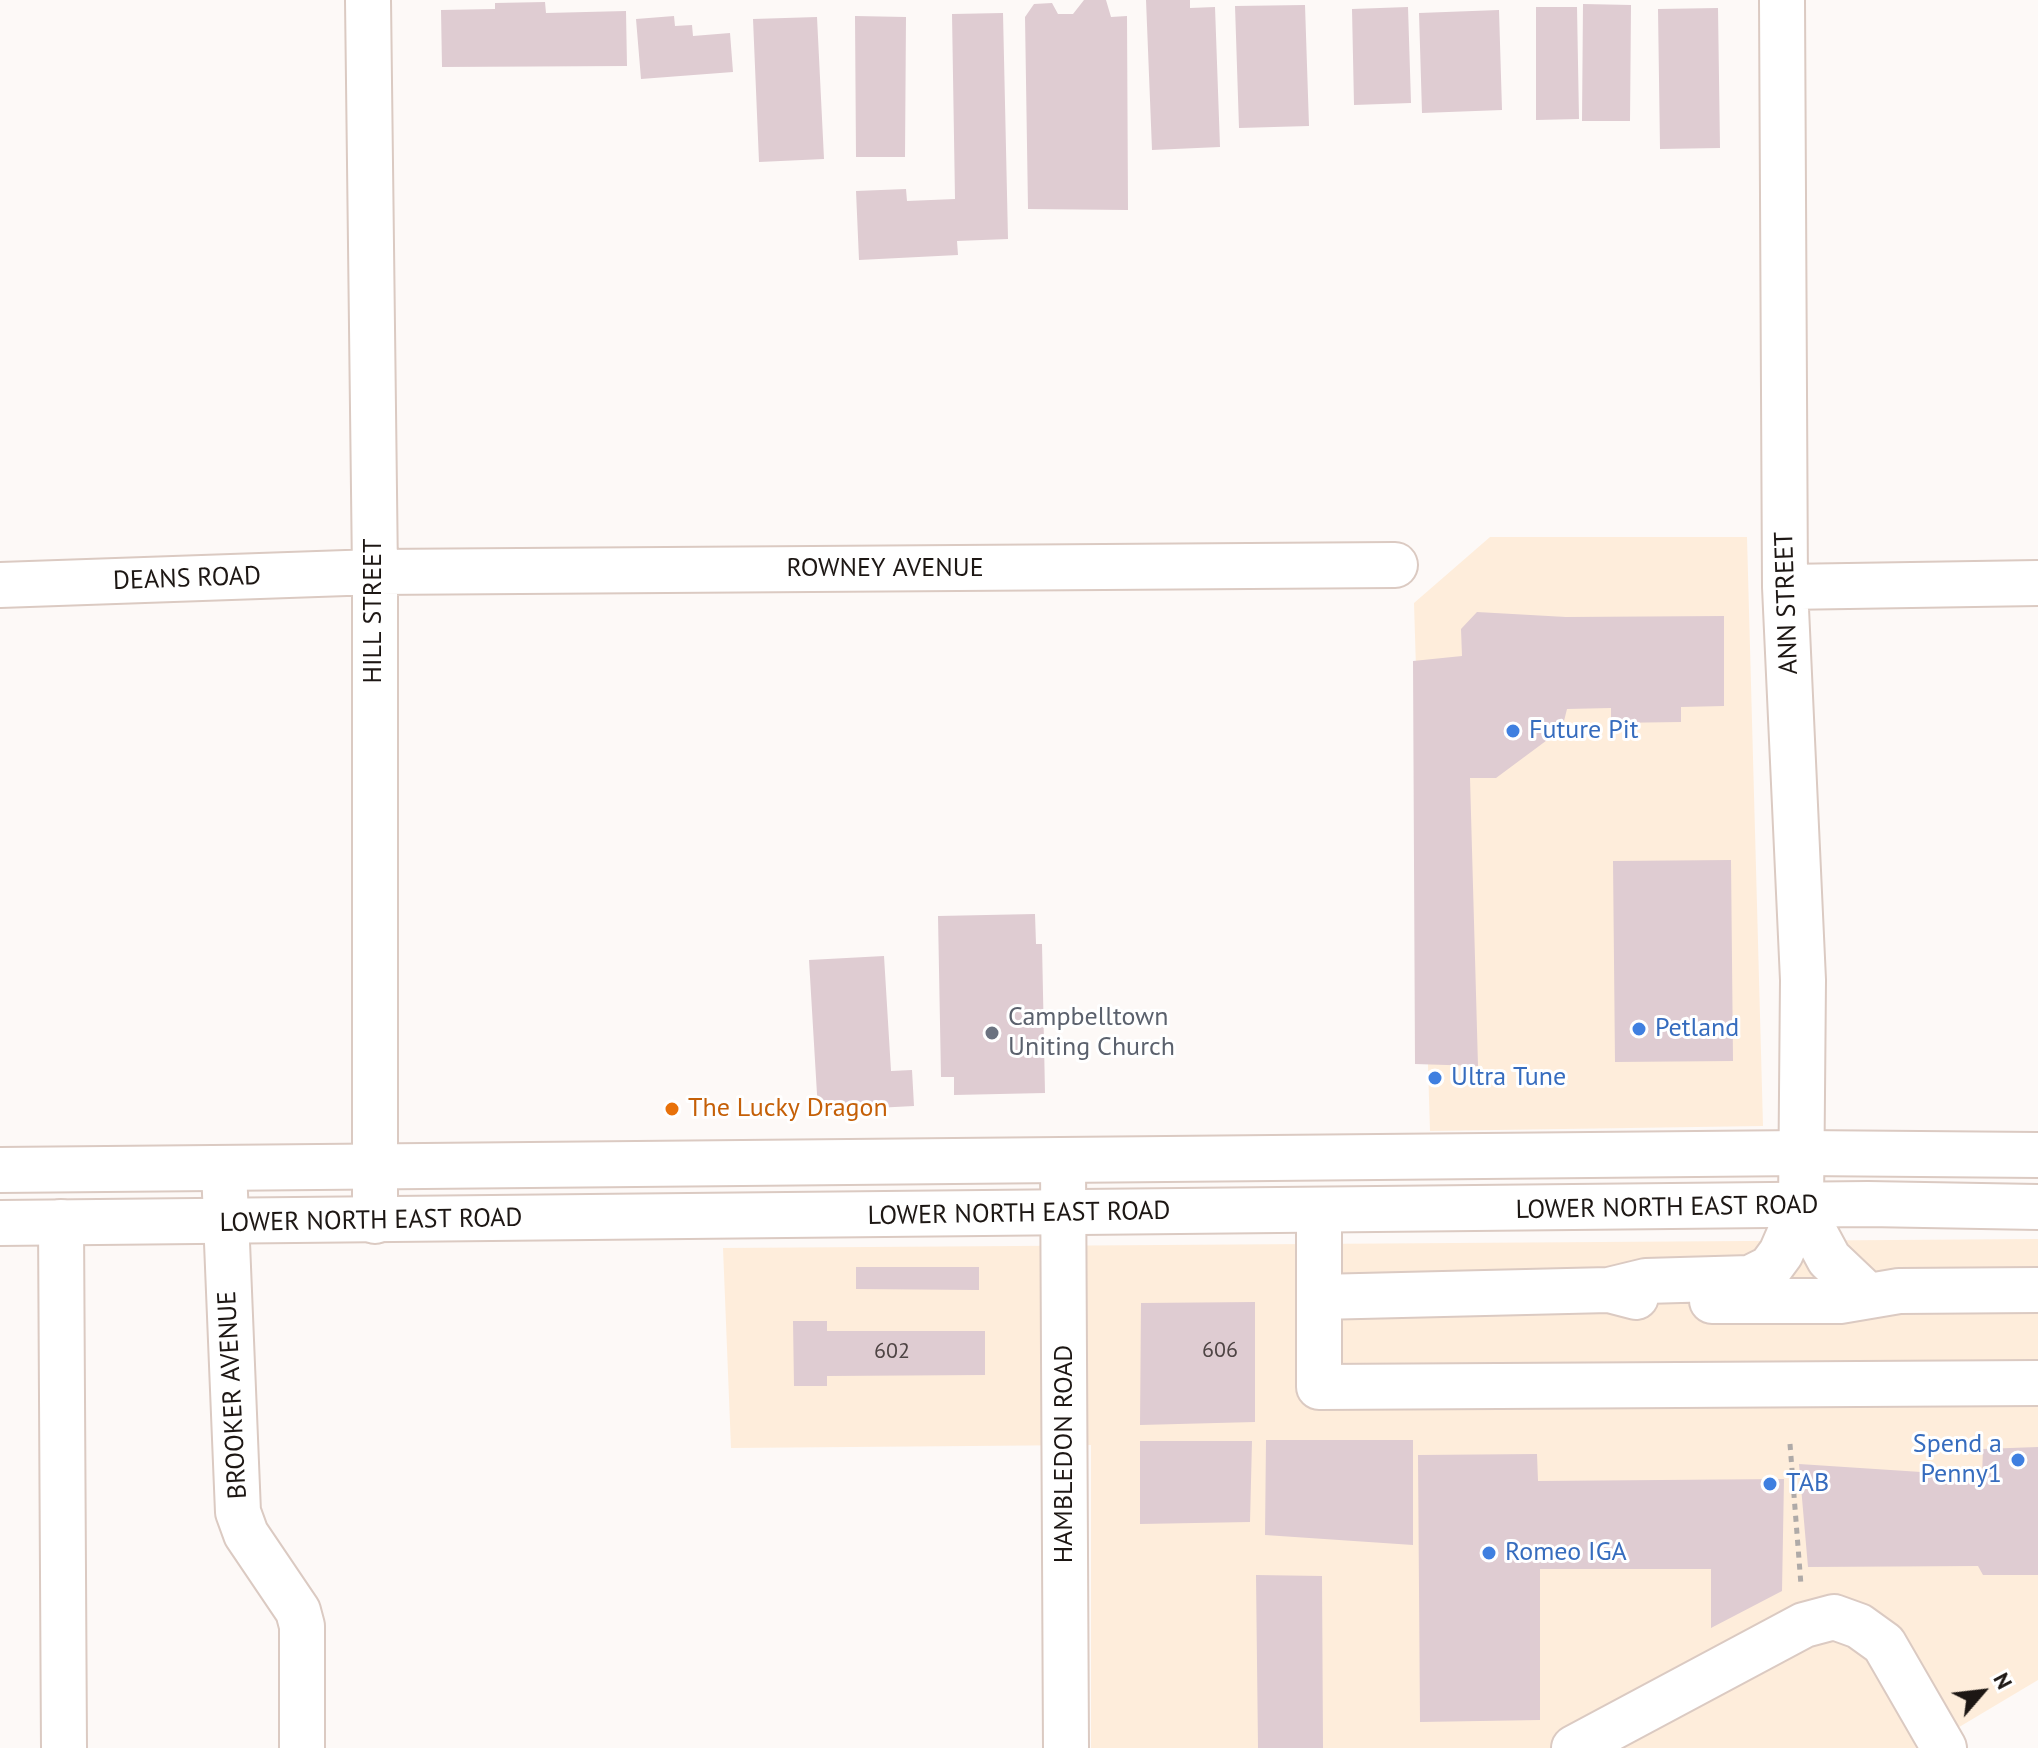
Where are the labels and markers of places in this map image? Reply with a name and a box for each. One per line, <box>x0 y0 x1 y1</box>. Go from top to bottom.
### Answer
place label: Future Pit <box>1529 715 1639 747</box>
marker: Future Pit <box>1504 722 1522 740</box>
place label: Campbelltown Uniting Church <box>1008 1002 1175 1064</box>
place label: Petland <box>1655 1013 1739 1045</box>
marker: Petland <box>1630 1020 1648 1038</box>
marker: Campbelltown Uniting Church <box>983 1024 1001 1042</box>
place label: Ultra Tune <box>1451 1062 1566 1094</box>
marker: Ultra Tune <box>1426 1069 1444 1087</box>
place label: The Lucky Dragon <box>688 1093 888 1125</box>
marker: The Lucky Dragon <box>663 1100 681 1118</box>
place label: Spend a Penny1 <box>1913 1429 2002 1490</box>
marker: Spend a Penny1 <box>2009 1451 2027 1469</box>
place label: TAB <box>1786 1468 1829 1500</box>
marker: TAB <box>1761 1475 1779 1493</box>
place label: Romeo IGA <box>1505 1537 1627 1569</box>
marker: Romeo IGA <box>1480 1544 1498 1562</box>

